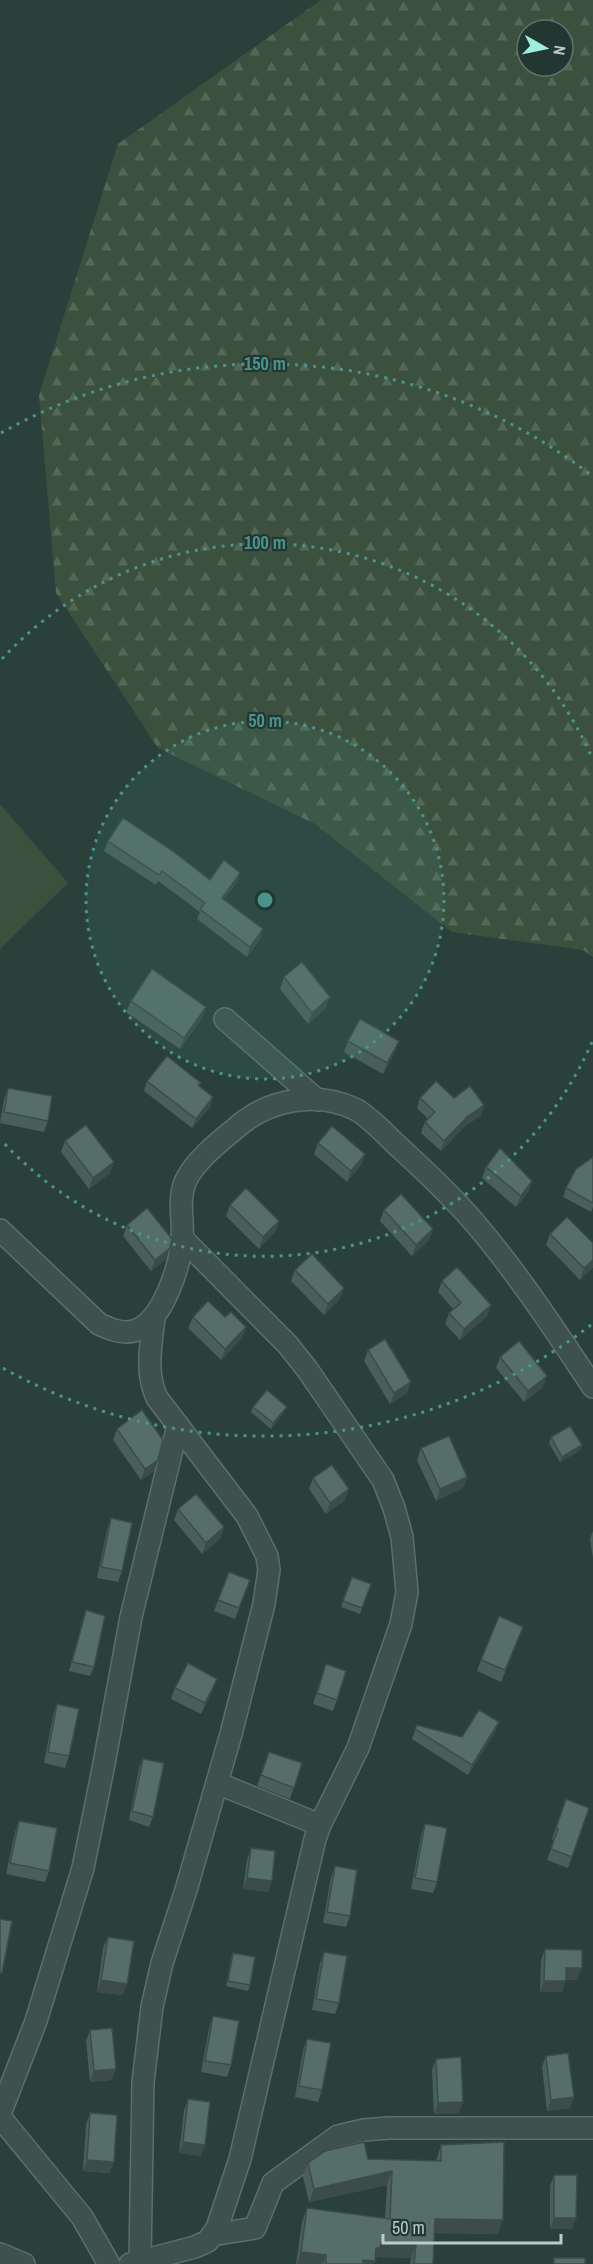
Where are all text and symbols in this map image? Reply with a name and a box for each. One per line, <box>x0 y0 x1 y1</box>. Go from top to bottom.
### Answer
north arrow <box>515 18 575 78</box>
text: N <box>548 44 571 57</box>
text: 150 m <box>244 351 286 376</box>
text: 100 m <box>244 530 286 555</box>
text: 50 m <box>248 708 282 733</box>
centre of rings <box>255 890 275 910</box>
scale bar <box>383 2207 562 2245</box>
text: 50 m <box>392 2215 425 2240</box>

